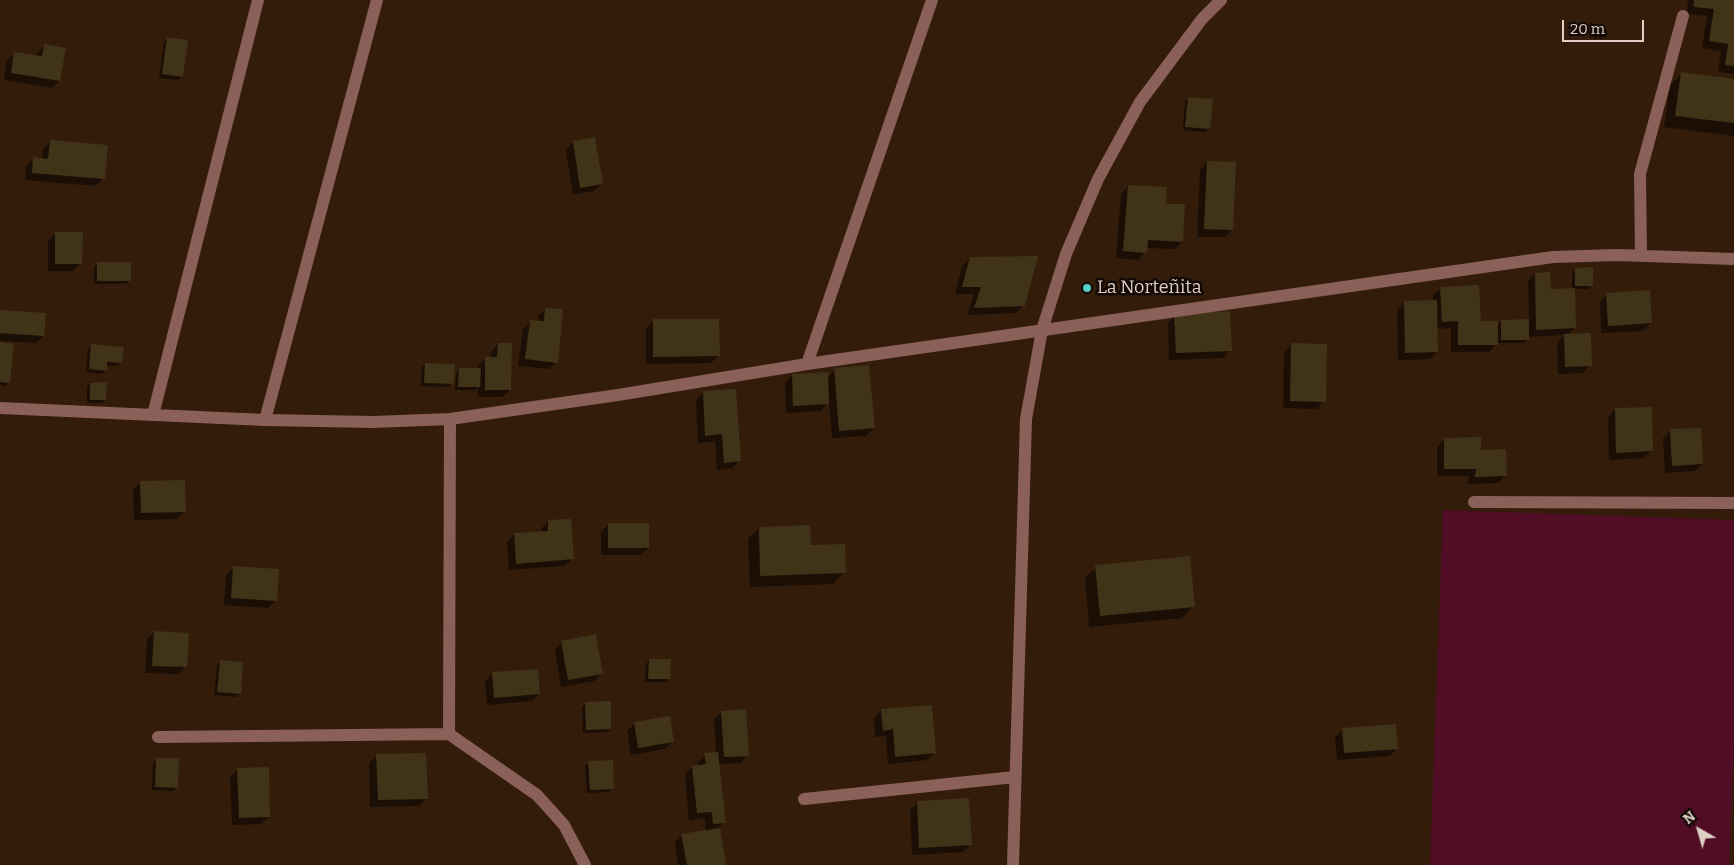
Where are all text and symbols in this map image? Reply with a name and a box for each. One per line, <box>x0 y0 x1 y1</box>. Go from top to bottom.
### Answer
scale bar <box>1564 10 1646 42</box>
text: 20 m <box>1570 20 1605 38</box>
place label: La Norteñita <box>1097 277 1201 299</box>
marker: La Norteñita <box>1081 282 1093 294</box>
north arrow <box>1674 805 1724 855</box>
text: N <box>1680 808 1699 828</box>

